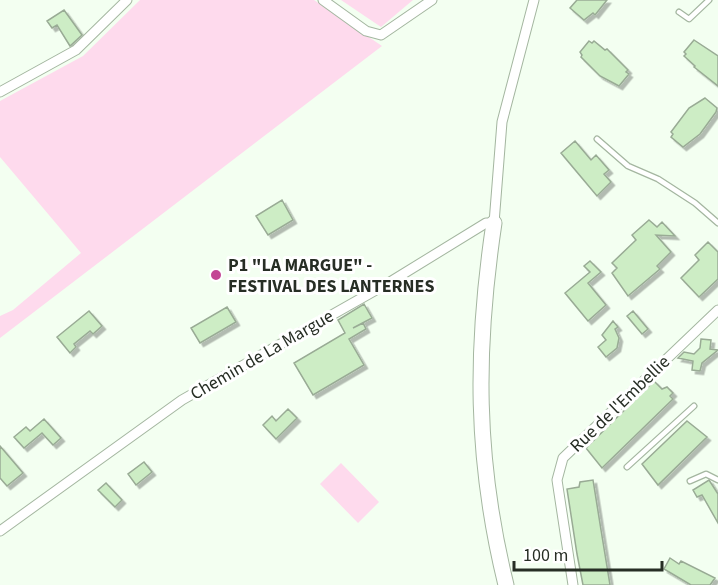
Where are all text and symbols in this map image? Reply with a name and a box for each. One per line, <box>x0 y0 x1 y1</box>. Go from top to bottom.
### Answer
place label: P1 "LA MARGUE" - FESTIVAL DES LANTERNES <box>228 253 434 299</box>
marker: P1 "LA MARGUE" - FESTIVAL DES LANTERNES <box>209 268 223 282</box>
street label: Chemin de La Margue <box>186 304 338 406</box>
street label: Rue de l'Embellie <box>565 350 675 458</box>
scale bar <box>514 534 662 572</box>
text: 100 m <box>523 543 568 568</box>

